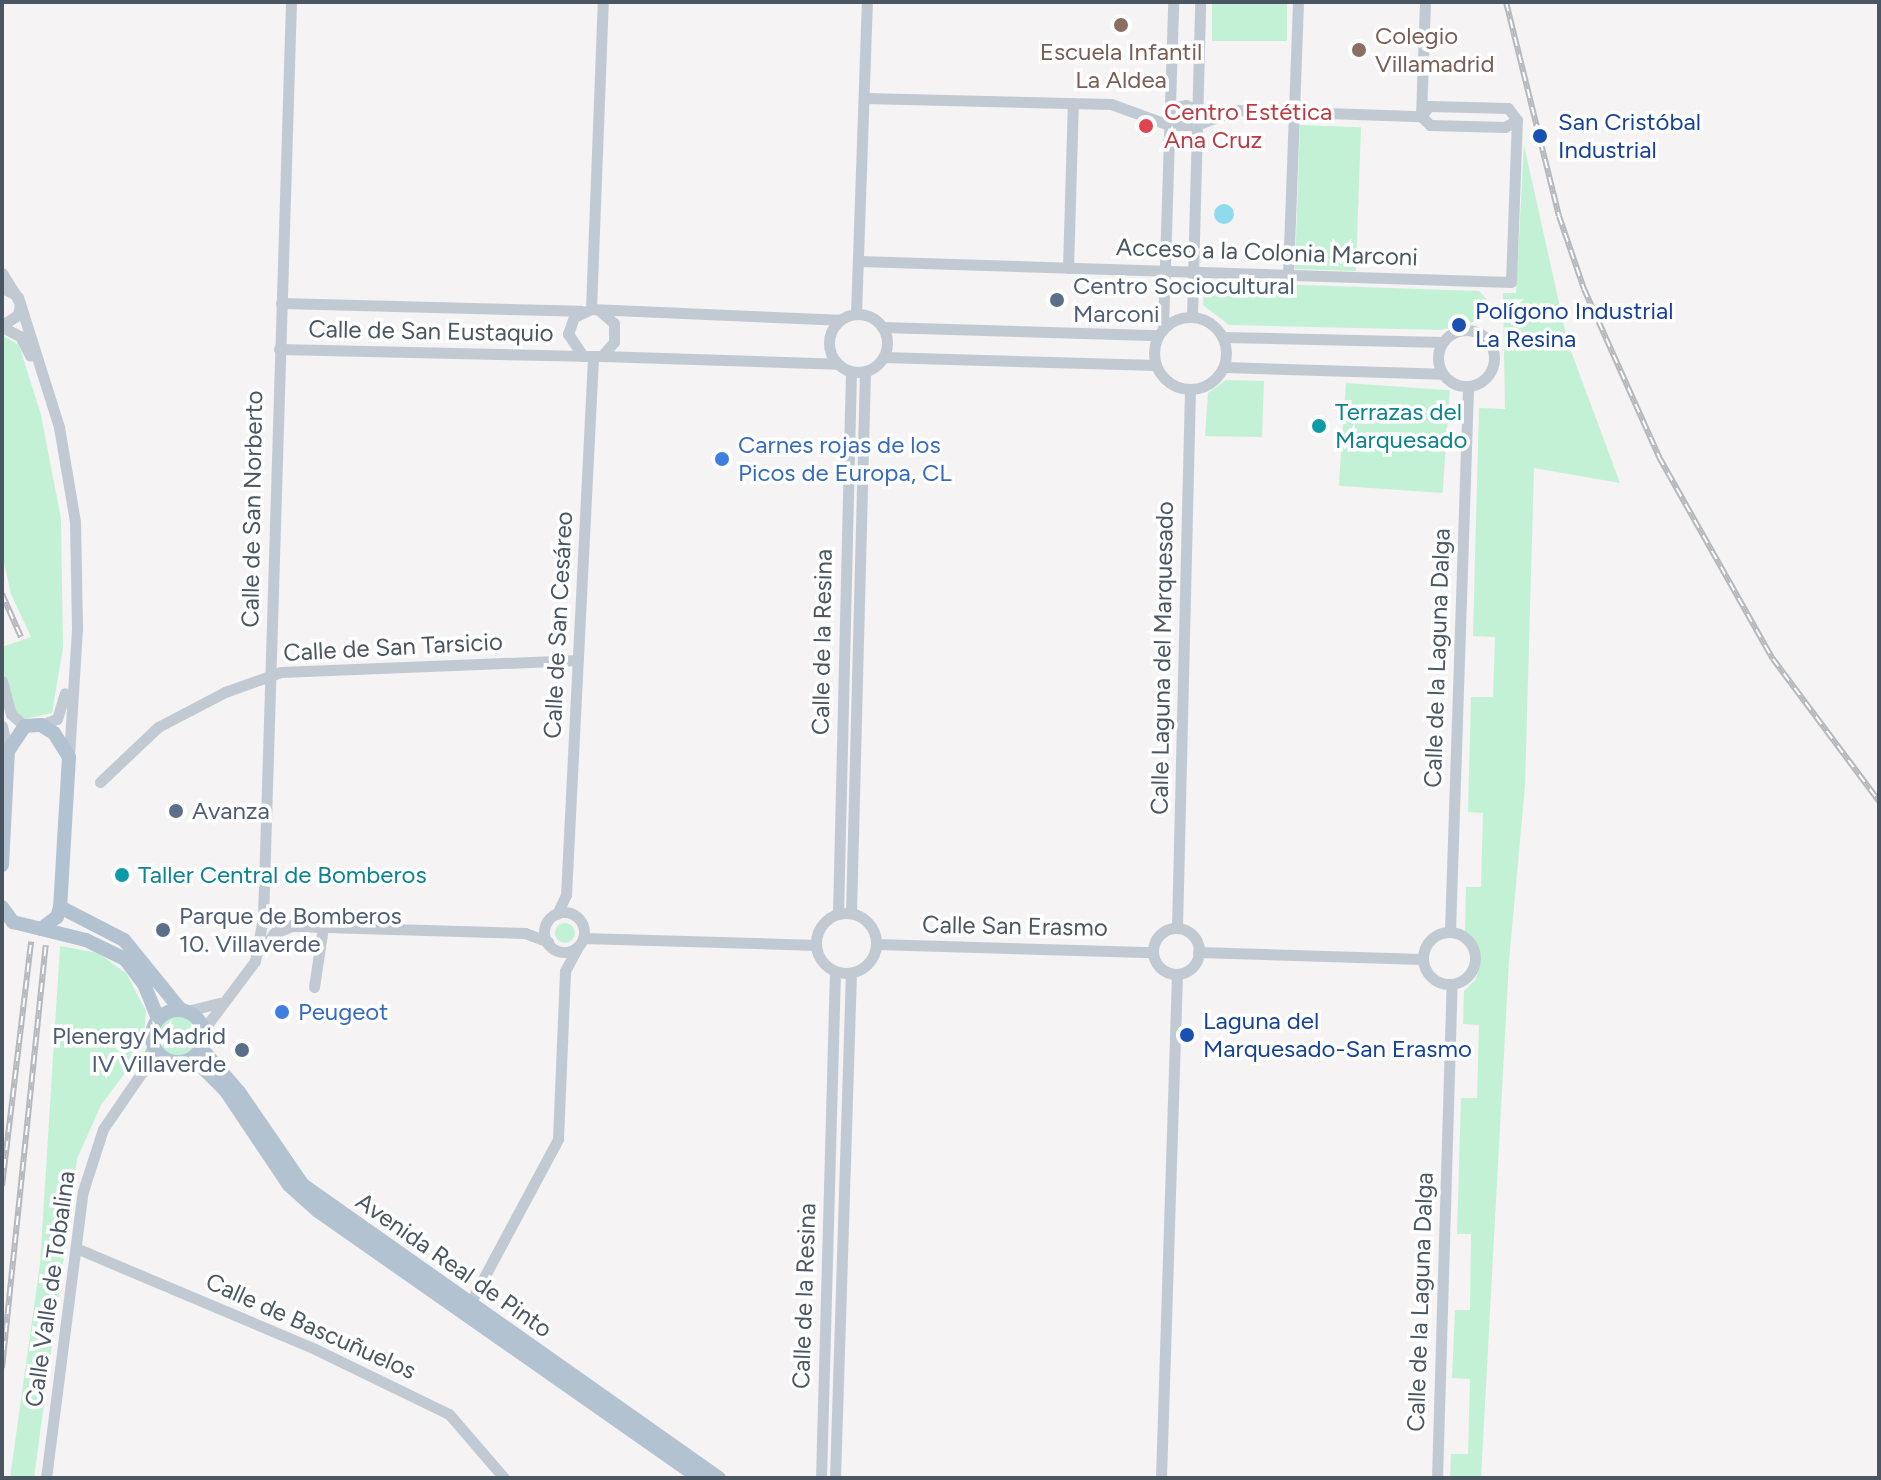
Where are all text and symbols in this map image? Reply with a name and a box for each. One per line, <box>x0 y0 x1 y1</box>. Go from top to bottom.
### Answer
marker: Escuela Infantil La Aldea <box>1112 16 1130 34</box>
place label: Colegio Villamadrid <box>1375 22 1494 78</box>
place label: Escuela Infantil La Aldea <box>1040 38 1202 94</box>
marker: Colegio Villamadrid <box>1350 41 1368 59</box>
place label: Centro Estética Ana Cruz <box>1164 98 1332 154</box>
place label: San Cristóbal Industrial <box>1558 108 1701 164</box>
marker: Centro Estética Ana Cruz <box>1135 115 1157 137</box>
marker: San Cristóbal Industrial <box>1529 125 1551 147</box>
street label: Acceso a la Colonia Marconi <box>1116 232 1418 272</box>
place label: Centro Sociocultural Marconi <box>1073 272 1295 328</box>
marker: Centro Sociocultural Marconi <box>1048 291 1066 309</box>
place label: Polígono Industrial La Resina <box>1475 297 1673 353</box>
street label: Calle de San Eustaquio <box>308 314 554 348</box>
marker: Polígono Industrial La Resina <box>1450 316 1468 334</box>
street label: Calle de San Norberto <box>236 390 268 628</box>
place label: Terrazas del Marquesado <box>1335 398 1467 454</box>
marker: Terrazas del Marquesado <box>1310 417 1328 435</box>
place label: Carnes rojas de los Picos de Europa, CL <box>738 431 952 487</box>
marker: Carnes rojas de los Picos de Europa, CL <box>713 450 731 468</box>
street label: Calle Laguna del Marquesado <box>1145 501 1179 815</box>
street label: Calle de San Cesáreo <box>538 511 578 739</box>
street label: Calle de la Laguna Dalga <box>1418 528 1456 788</box>
street label: Calle de la Resina <box>806 549 838 735</box>
street label: Calle de San Tarsicio <box>282 627 504 667</box>
place label: Avanza <box>192 797 270 825</box>
marker: Avanza <box>167 802 185 820</box>
place label: Taller Central de Bomberos <box>138 861 427 889</box>
marker: Taller Central de Bomberos <box>113 866 131 884</box>
place label: Parque de Bomberos 10. Villaverde <box>179 902 402 958</box>
street label: Calle San Erasmo <box>922 910 1108 942</box>
marker: Parque de Bomberos 10. Villaverde <box>154 921 172 939</box>
place label: Peugeot <box>298 998 388 1026</box>
marker: Peugeot <box>273 1003 291 1021</box>
place label: Laguna del Marquesado-San Erasmo <box>1203 1007 1472 1063</box>
place label: Plenergy Madrid IV Villaverde <box>52 1022 226 1078</box>
marker: Laguna del Marquesado-San Erasmo <box>1178 1026 1196 1044</box>
marker: Plenergy Madrid IV Villaverde <box>233 1041 251 1059</box>
street label: Calle Valle de Tobalina <box>19 1169 81 1409</box>
street label: Calle de la Laguna Dalga <box>1401 1172 1439 1432</box>
street label: Avenida Real de Pinto <box>350 1186 558 1344</box>
street label: Calle de la Resina <box>786 1202 822 1390</box>
street label: Calle de Bascuñuelos <box>201 1267 421 1385</box>

